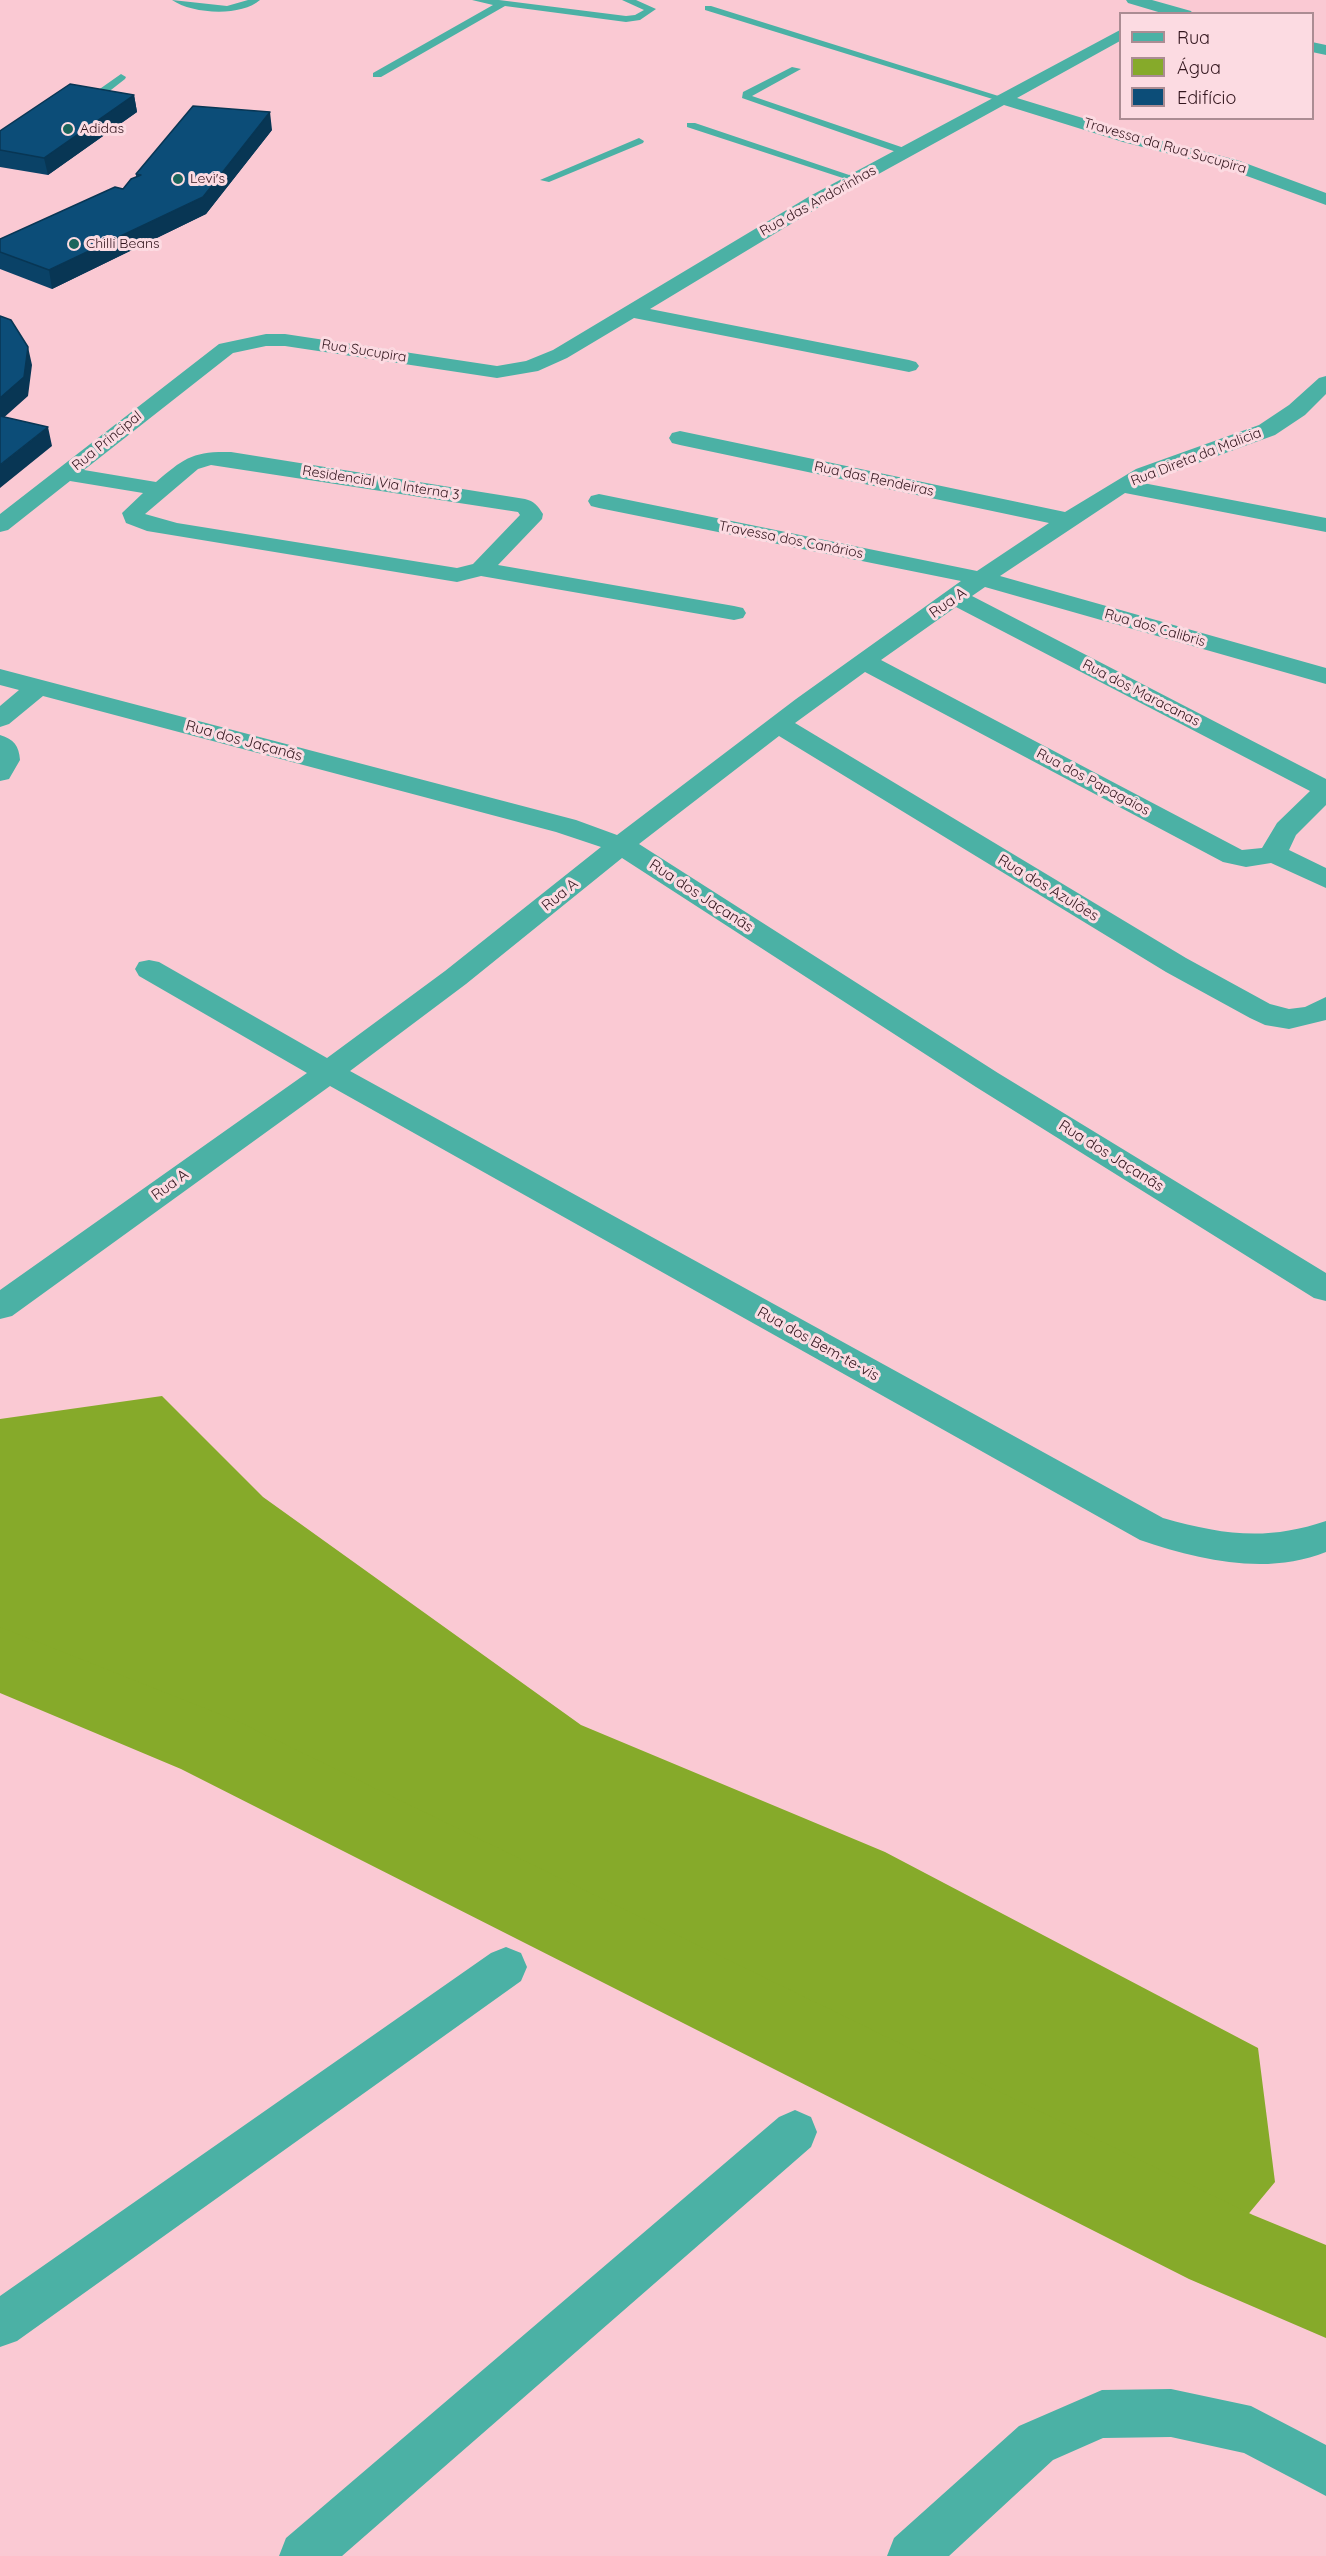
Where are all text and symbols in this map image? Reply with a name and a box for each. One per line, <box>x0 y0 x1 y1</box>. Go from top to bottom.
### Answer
legend <box>1119 12 1314 120</box>
text: Rua <box>1177 26 1210 49</box>
text: Água <box>1177 56 1221 79</box>
text: Edifício <box>1177 86 1236 109</box>
street label: Travessa da Rua Sucupira <box>1082 115 1248 177</box>
place label: Adidas <box>80 121 124 137</box>
marker: Adidas <box>61 122 75 136</box>
street label: Rua das Andorinhas <box>757 162 879 240</box>
place label: Levi's <box>190 171 225 187</box>
marker: Levi's <box>171 172 185 186</box>
place label: Chilli Beans <box>86 236 160 252</box>
marker: Chilli Beans <box>67 237 81 251</box>
street label: Rua Sucupira <box>320 336 408 366</box>
street label: Rua Principal <box>69 408 145 474</box>
street label: Rua Direta da Malicia <box>1128 424 1264 490</box>
street label: Rua das Rendeiras <box>813 458 935 500</box>
street label: Residencial Via Interna 3 <box>301 462 461 504</box>
street label: Travessa dos Canários <box>717 518 865 562</box>
street label: Rua A <box>926 584 970 622</box>
street label: Rua dos Calibris <box>1103 606 1207 650</box>
street label: Rua dos Maracanas <box>1080 656 1202 730</box>
street label: Rua dos Jaçanãs <box>184 717 304 765</box>
street label: Rua dos Papagaios <box>1034 745 1152 819</box>
street label: Rua dos Azulões <box>994 851 1102 925</box>
street label: Rua dos Jaçanãs <box>646 856 756 936</box>
street label: Rua A <box>538 875 582 915</box>
street label: Rua dos Jaçanãs <box>1055 1117 1167 1195</box>
street label: Rua A <box>148 1166 192 1204</box>
street label: Rua dos Bem-te-vis <box>754 1303 882 1385</box>

